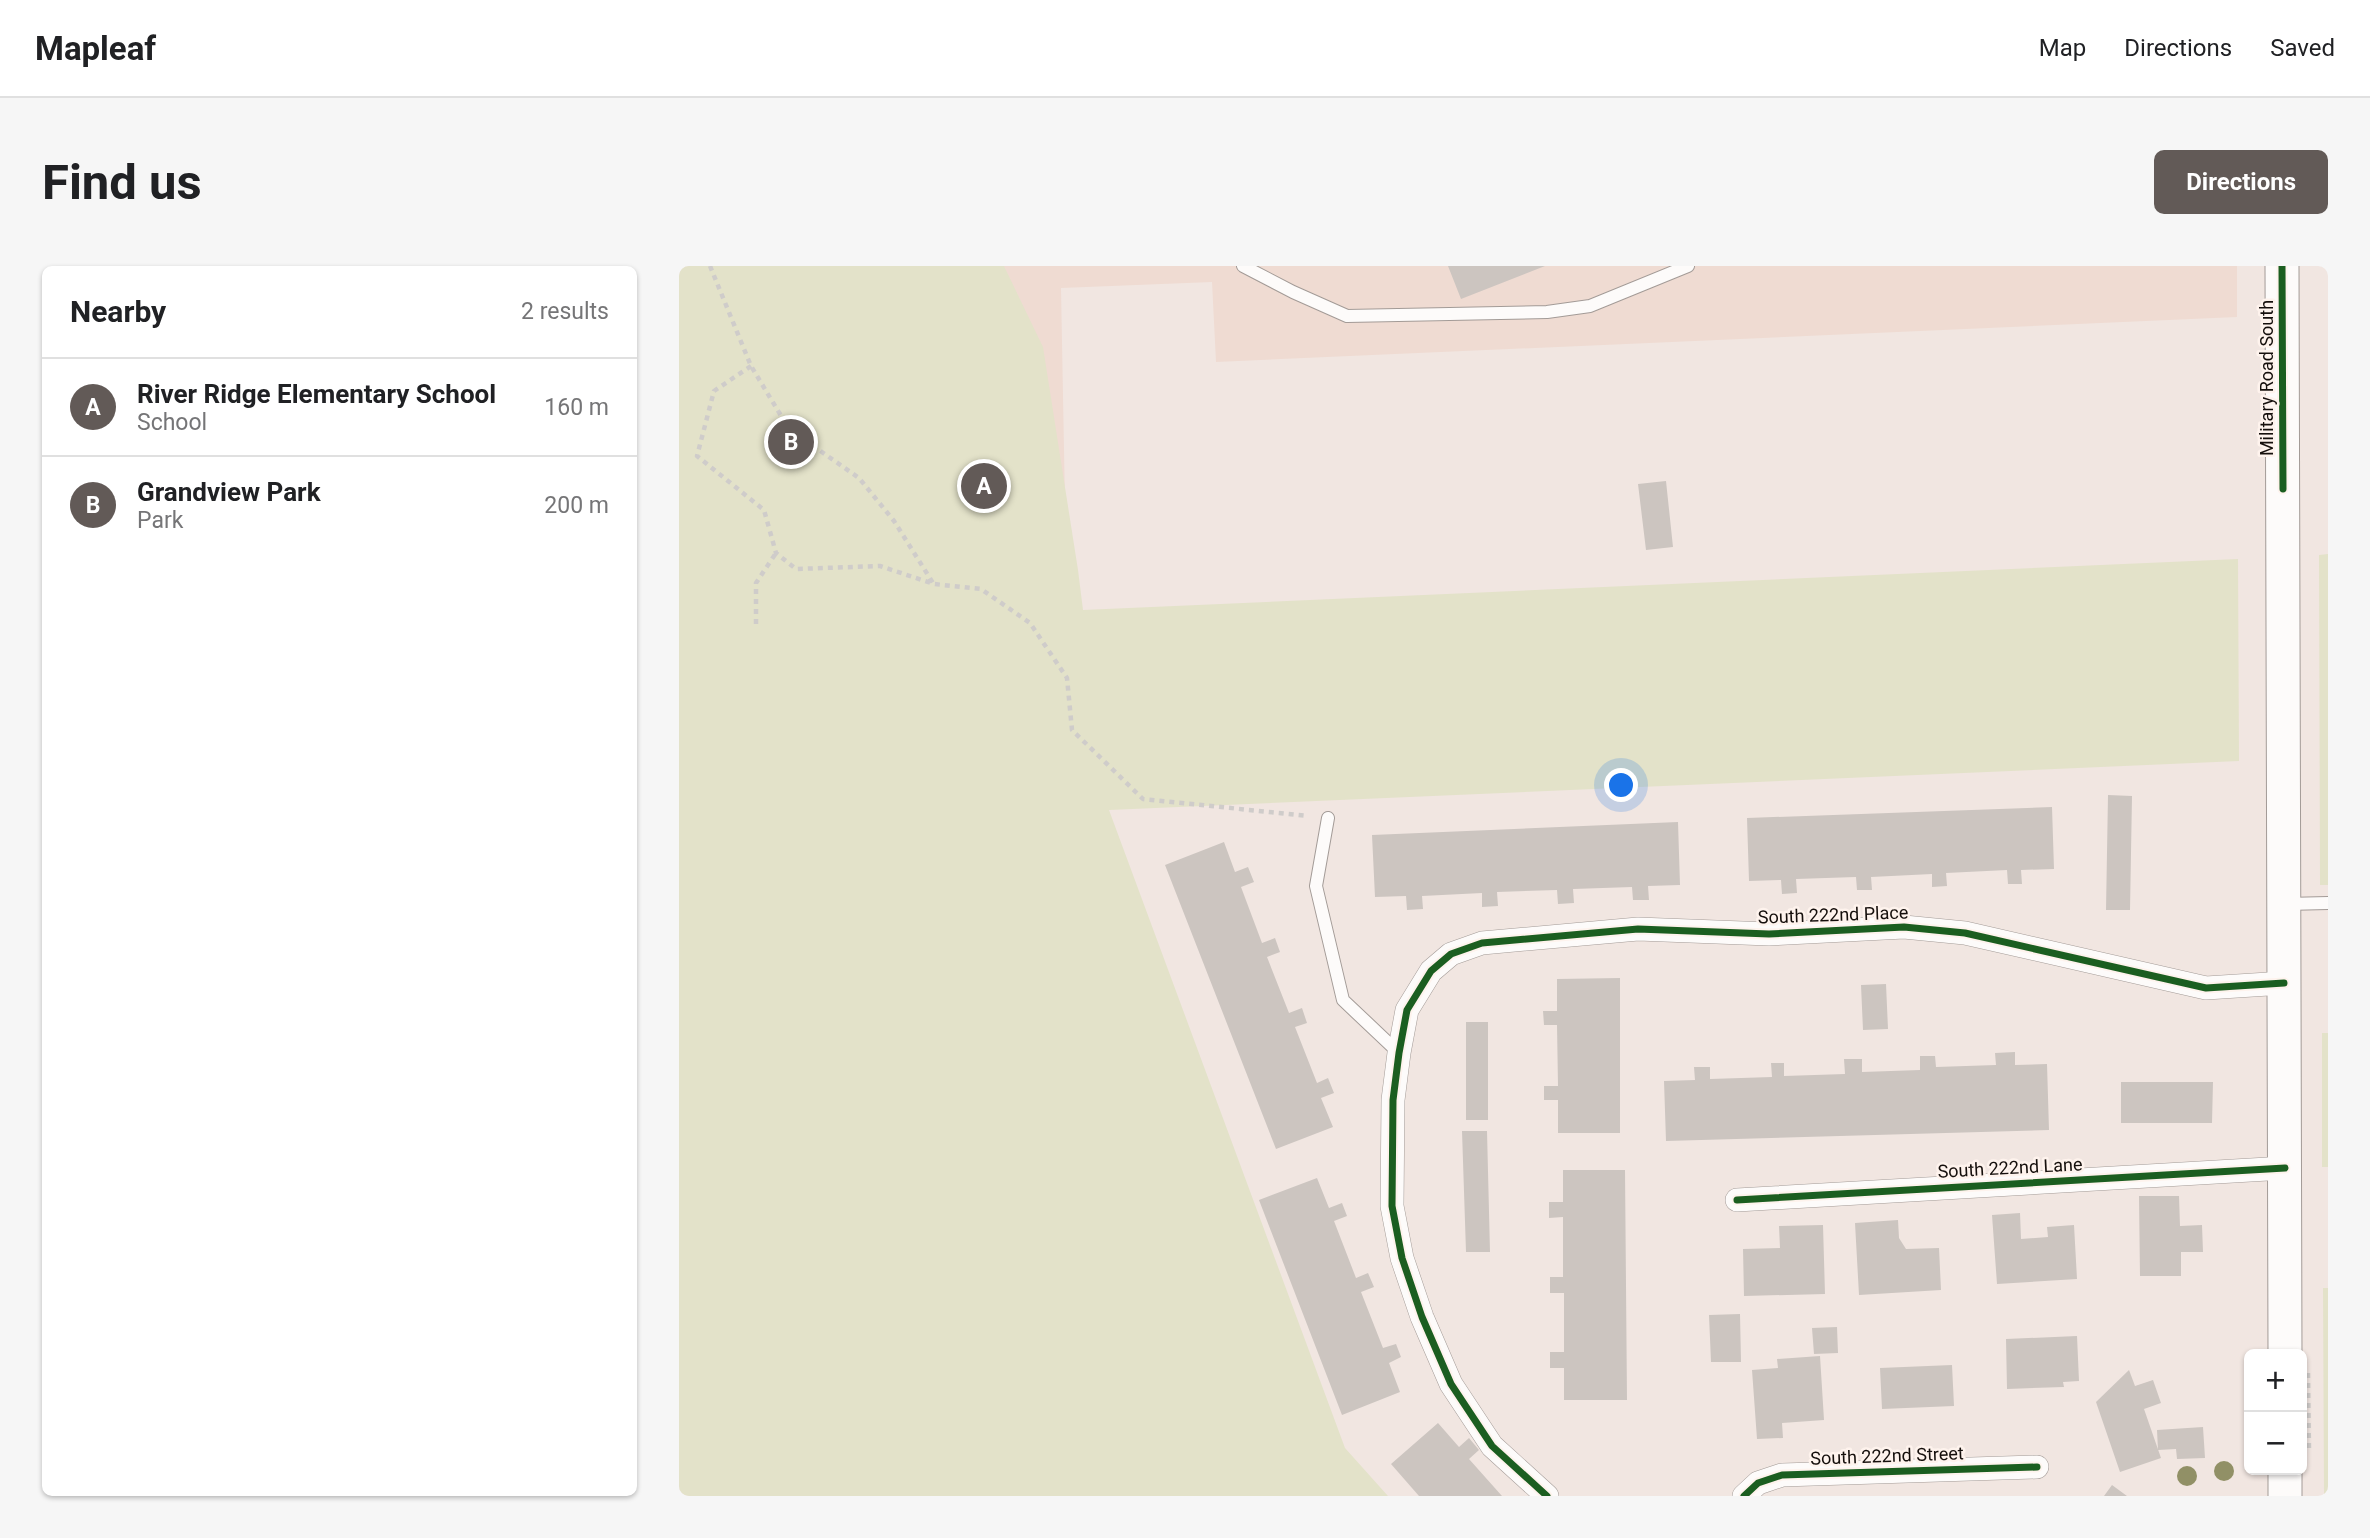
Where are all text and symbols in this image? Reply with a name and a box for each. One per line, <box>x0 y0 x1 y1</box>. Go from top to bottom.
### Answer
text: Mapleaf <box>35 29 156 68</box>
text: Map <box>2039 34 2086 62</box>
text: Directions <box>2124 34 2232 62</box>
text: Saved <box>2270 34 2335 62</box>
button: Directions <box>2154 150 2328 214</box>
text: Find us <box>42 154 202 211</box>
text: Nearby <box>70 294 166 329</box>
text: 2 results <box>521 298 609 325</box>
street label: Military Road South <box>2256 300 2277 456</box>
text: River Ridge Elementary School <box>137 379 496 409</box>
text: A <box>85 394 101 421</box>
text: 160 m <box>544 394 609 421</box>
text: School <box>137 409 207 436</box>
pin: B <box>768 416 814 468</box>
pin: A <box>961 460 1007 512</box>
text: Grandview Park <box>137 477 321 507</box>
text: B <box>86 492 100 519</box>
text: 200 m <box>544 492 609 519</box>
text: Park <box>137 507 183 534</box>
your location <box>1604 768 1638 802</box>
street label: South 222nd Place <box>1757 901 1909 928</box>
street label: South 222nd Lane <box>1937 1153 2083 1182</box>
map controls <box>2244 1349 2307 1475</box>
button: + <box>2244 1349 2307 1412</box>
button: − <box>2244 1412 2307 1475</box>
street label: South 222nd Street <box>1810 1442 1964 1469</box>

